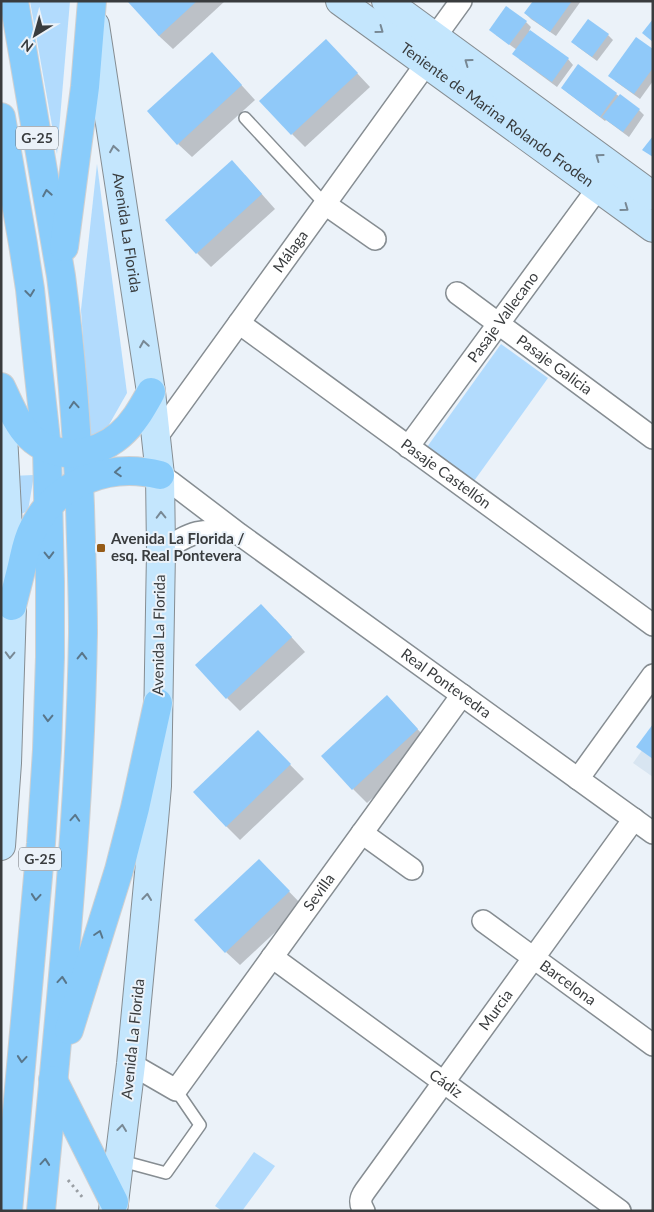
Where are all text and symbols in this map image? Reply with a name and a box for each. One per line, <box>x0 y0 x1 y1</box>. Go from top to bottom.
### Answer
north arrow <box>10 10 60 60</box>
one-way arrow <box>374 24 384 33</box>
text: N <box>17 36 36 56</box>
street label: Teniente de Marina Rolando Froden <box>398 38 598 190</box>
one-way arrow <box>465 59 474 67</box>
road number: G-25 <box>16 126 58 150</box>
one-way arrow <box>109 144 120 152</box>
one-way arrow <box>595 154 605 163</box>
street label: Avenida La Florida <box>110 171 146 294</box>
one-way arrow <box>42 189 52 197</box>
one-way arrow <box>619 202 628 211</box>
street label: Málaga <box>269 226 311 275</box>
street label: Pasaje Vallecano <box>463 268 542 366</box>
one-way arrow <box>24 289 35 297</box>
street label: Pasaje Galicia <box>514 330 596 398</box>
one-way arrow <box>139 339 149 348</box>
one-way arrow <box>69 400 80 408</box>
street label: Pasaje Castellón <box>398 434 495 512</box>
one-way arrow <box>114 466 122 477</box>
one-way arrow <box>155 510 166 518</box>
place label: Avenida La Florida / esq. Real Pontevera <box>110 529 244 564</box>
marker: Avenida La Florida / esq. Real Pontevera <box>95 542 107 554</box>
one-way arrow <box>44 552 54 559</box>
street label: Avenida La Florida <box>148 574 168 696</box>
street label: Real Pontevedra <box>398 644 495 721</box>
one-way arrow <box>5 651 16 659</box>
one-way arrow <box>77 651 87 659</box>
one-way arrow <box>42 714 53 722</box>
one-way arrow <box>69 814 80 822</box>
road number: G-25 <box>19 848 61 871</box>
street label: Sevilla <box>299 870 338 914</box>
one-way arrow <box>31 893 42 901</box>
one-way arrow <box>141 893 152 901</box>
one-way arrow <box>93 930 103 939</box>
street label: Barcelona <box>537 956 600 1009</box>
one-way arrow <box>56 976 67 984</box>
street label: Avenida La Florida <box>117 978 147 1100</box>
street label: Murcia <box>474 986 516 1033</box>
one-way arrow <box>16 1055 27 1063</box>
street label: Cádiz <box>426 1065 466 1101</box>
one-way arrow <box>117 1123 127 1132</box>
one-way arrow <box>39 1158 50 1166</box>

